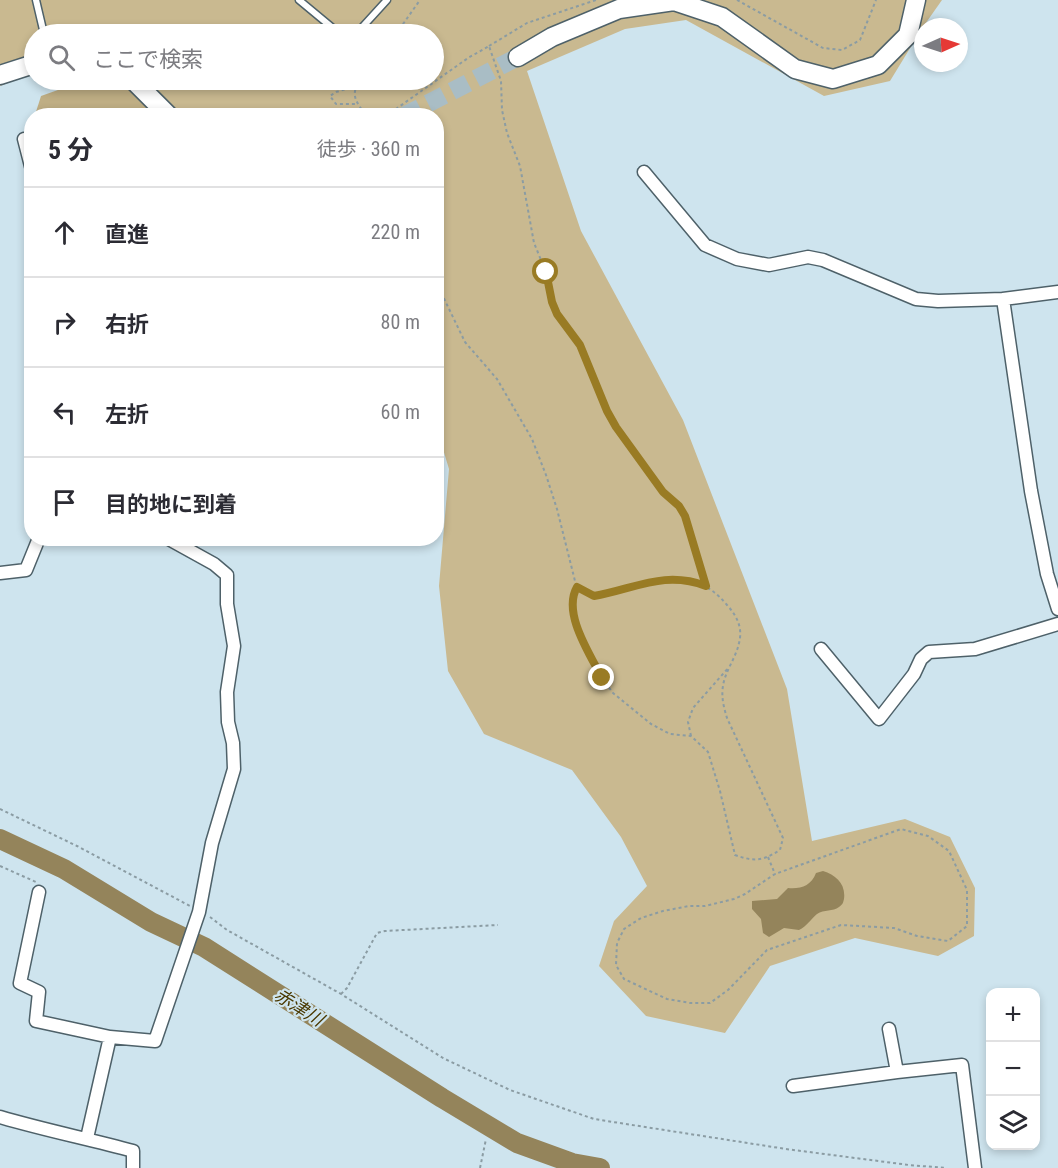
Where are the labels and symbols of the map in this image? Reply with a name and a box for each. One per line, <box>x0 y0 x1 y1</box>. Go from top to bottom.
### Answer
north arrow <box>914 18 968 72</box>
route start <box>532 258 558 284</box>
route end <box>588 664 614 690</box>
water label: 赤津川 <box>271 984 329 1031</box>

